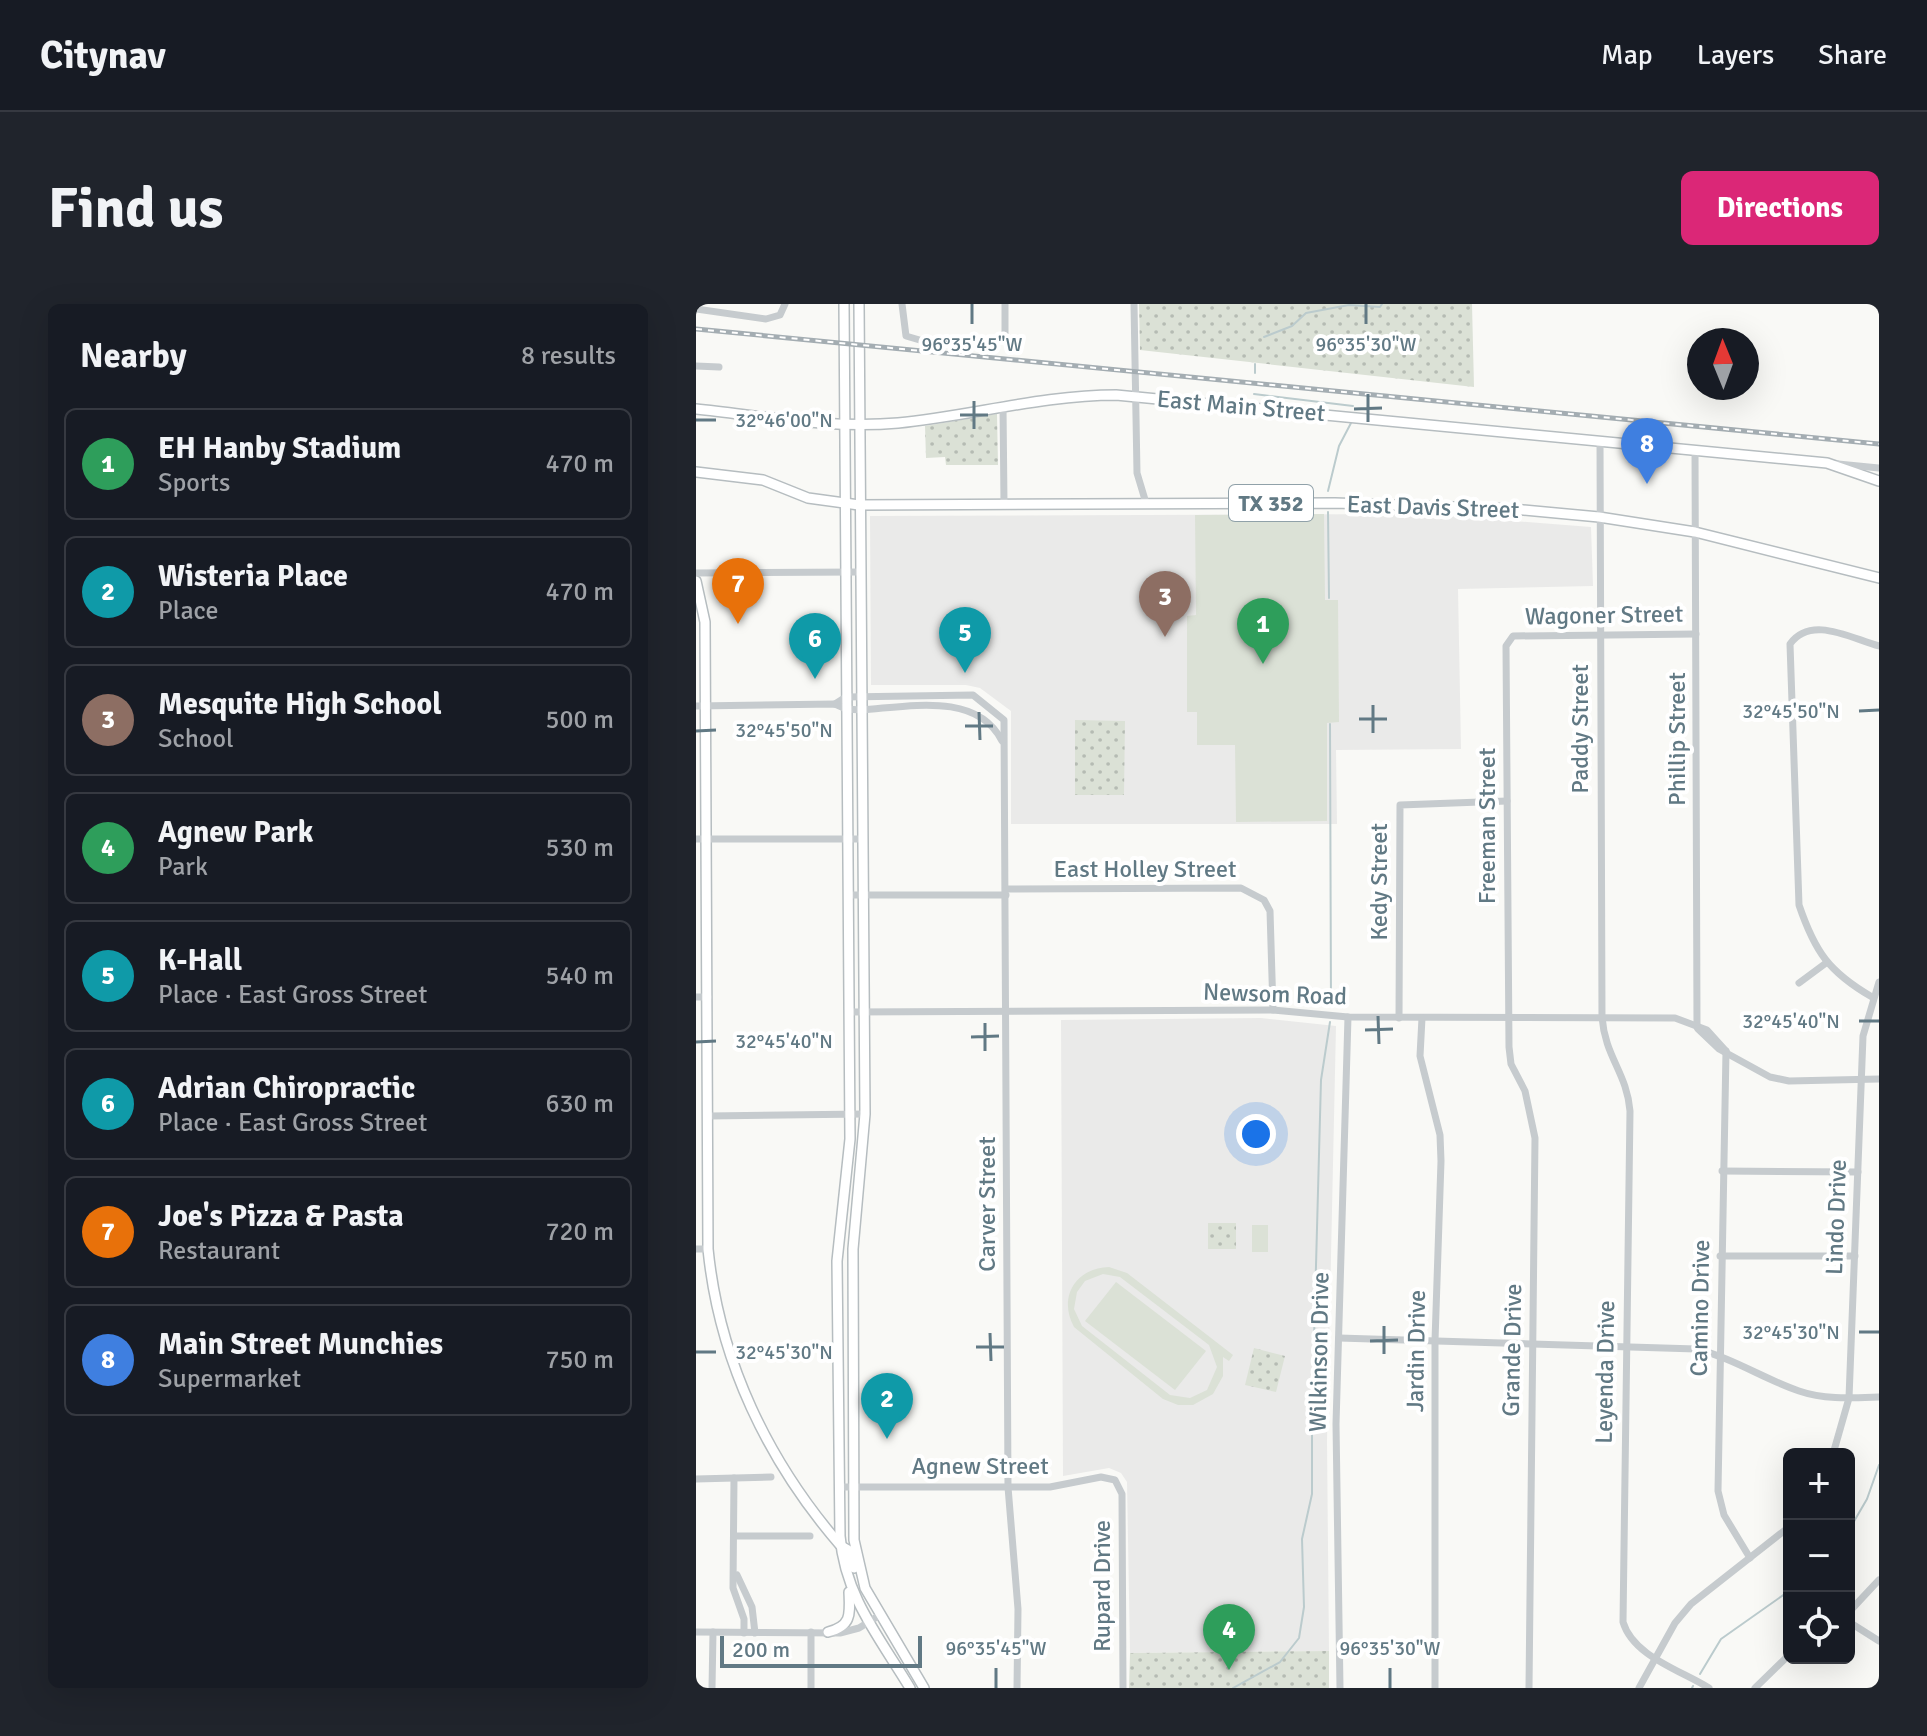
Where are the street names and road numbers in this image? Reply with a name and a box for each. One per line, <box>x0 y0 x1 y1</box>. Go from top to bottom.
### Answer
street label: East Main Street <box>1156 384 1326 428</box>
road number: TX 352 <box>1229 485 1313 521</box>
street label: East Davis Street <box>1346 489 1520 525</box>
street label: Wagoner Street <box>1525 599 1683 631</box>
street label: Paddy Street <box>1565 664 1595 794</box>
street label: Phillip Street <box>1662 672 1692 806</box>
street label: Freeman Street <box>1472 748 1502 904</box>
street label: Kedy Street <box>1364 823 1394 941</box>
street label: East Holley Street <box>1054 854 1236 884</box>
street label: Newsom Road <box>1202 976 1348 1012</box>
street label: Carver Street <box>972 1136 1002 1272</box>
street label: Lindo Drive <box>1819 1159 1853 1275</box>
street label: Camino Drive <box>1684 1239 1716 1377</box>
street label: Wilkinson Drive <box>1303 1272 1335 1432</box>
street label: Grande Drive <box>1496 1283 1528 1417</box>
street label: Jardin Drive <box>1400 1290 1432 1412</box>
street label: Leyenda Drive <box>1589 1300 1621 1444</box>
street label: Agnew Street <box>911 1451 1049 1481</box>
street label: Rupard Drive <box>1087 1520 1117 1652</box>

